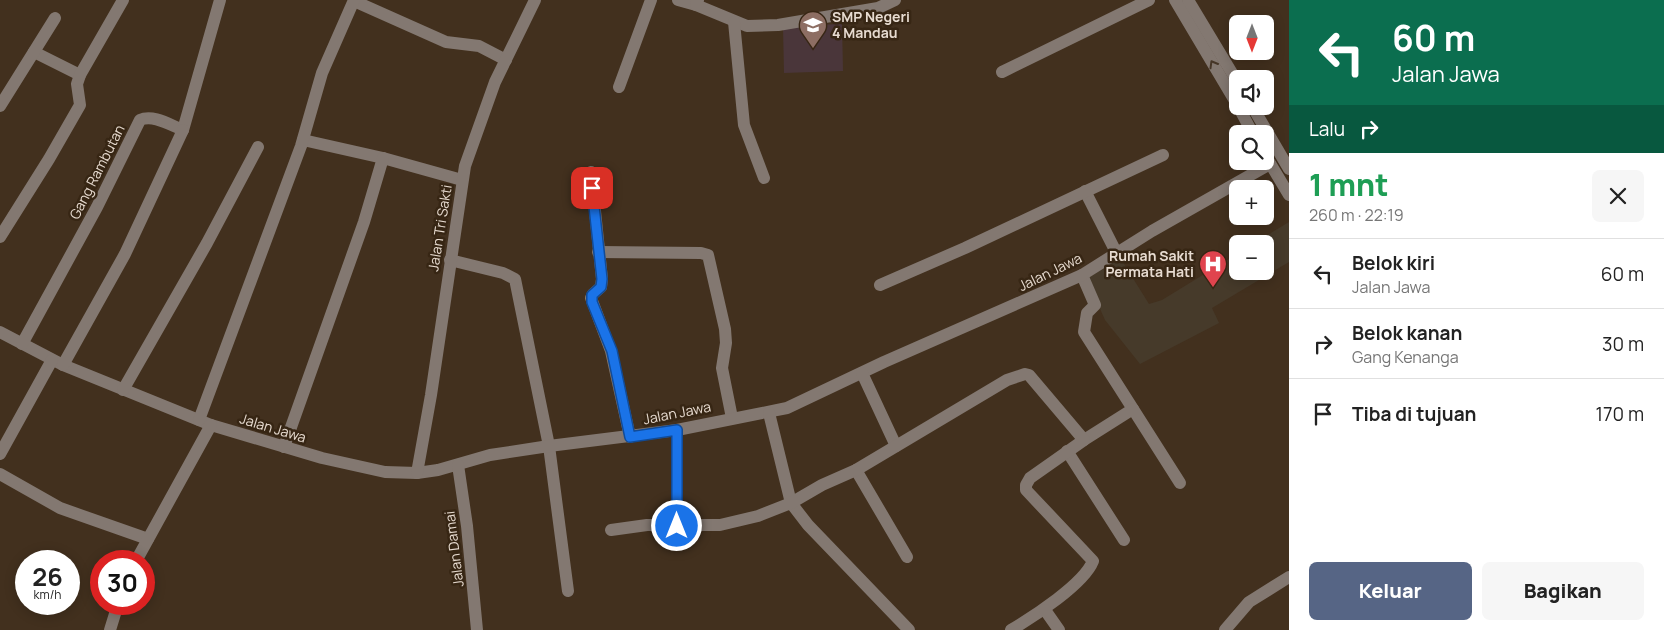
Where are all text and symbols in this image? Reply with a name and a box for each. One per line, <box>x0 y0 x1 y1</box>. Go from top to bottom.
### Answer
place label: SMP Negeri 4 Mandau <box>832 7 910 42</box>
school or university icon: SMP Negeri 4 Mandau <box>798 10 828 49</box>
text: 60 m <box>1392 14 1475 62</box>
north arrow <box>1229 15 1274 60</box>
map controls <box>1229 15 1274 280</box>
icon: left <box>1309 20 1374 85</box>
text: Jalan Jawa <box>1392 59 1500 89</box>
one-way arrow <box>1209 60 1219 69</box>
button: sound <box>1229 70 1274 115</box>
icon: right <box>1355 115 1383 143</box>
text: Lalu <box>1309 116 1345 142</box>
street label: Gang Rambutan <box>65 121 129 222</box>
button: search <box>1229 125 1274 170</box>
text: 1 mnt <box>1309 164 1389 205</box>
pin <box>571 167 613 209</box>
button: close <box>1592 170 1644 222</box>
icon: arrive <box>578 174 606 202</box>
button: + <box>1229 180 1274 225</box>
street label: Jalan Tri Sakti <box>423 183 456 273</box>
text: 260 m · 22:19 <box>1309 204 1404 226</box>
button: − <box>1229 235 1274 280</box>
place label: Rumah Sakit Permata Hati <box>1105 246 1194 281</box>
street label: Jalan Jawa <box>1015 248 1085 295</box>
hospital icon: Rumah Sakit Permata Hati <box>1198 249 1228 288</box>
text: Belok kiri <box>1352 250 1435 276</box>
icon: left <box>1309 260 1337 288</box>
text: 60 m <box>1601 261 1644 287</box>
text: Jalan Jawa <box>1352 276 1430 298</box>
text: Belok kanan <box>1352 320 1462 346</box>
icon: right <box>1309 330 1337 358</box>
text: 30 m <box>1602 331 1644 357</box>
text: Gang Kenanga <box>1352 346 1459 368</box>
street label: Jalan Jawa <box>641 397 712 428</box>
icon: arrive <box>1309 400 1337 428</box>
text: Tiba di tujuan <box>1352 401 1476 427</box>
text: 170 m <box>1596 401 1644 427</box>
street label: Jalan Jawa <box>238 408 309 447</box>
position arrow <box>650 499 702 551</box>
street label: Jalan Damai <box>439 510 468 588</box>
speed limit sign: 30 <box>90 550 155 615</box>
text: 26 <box>32 559 63 594</box>
button: Keluar <box>1309 562 1472 620</box>
button: Bagikan <box>1482 562 1644 620</box>
text: km/h <box>34 586 61 603</box>

